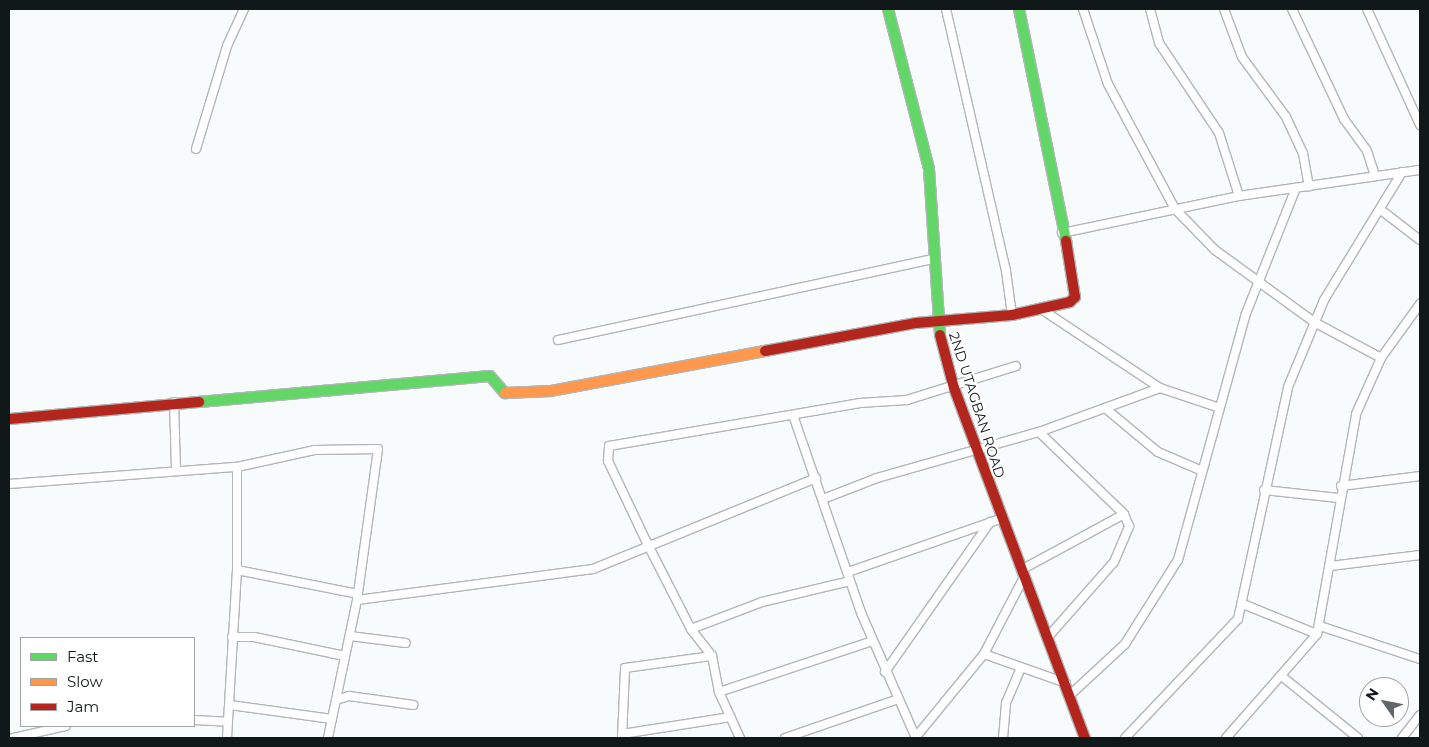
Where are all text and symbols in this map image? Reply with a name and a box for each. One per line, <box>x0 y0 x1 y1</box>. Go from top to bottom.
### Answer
street label: 2ND UTAGBAN ROAD <box>945 330 1009 480</box>
legend <box>20 637 195 727</box>
text: Fast <box>67 647 98 666</box>
text: Slow <box>67 672 103 691</box>
north arrow <box>1359 677 1409 727</box>
text: N <box>1362 685 1383 704</box>
text: Jam <box>67 697 99 716</box>

